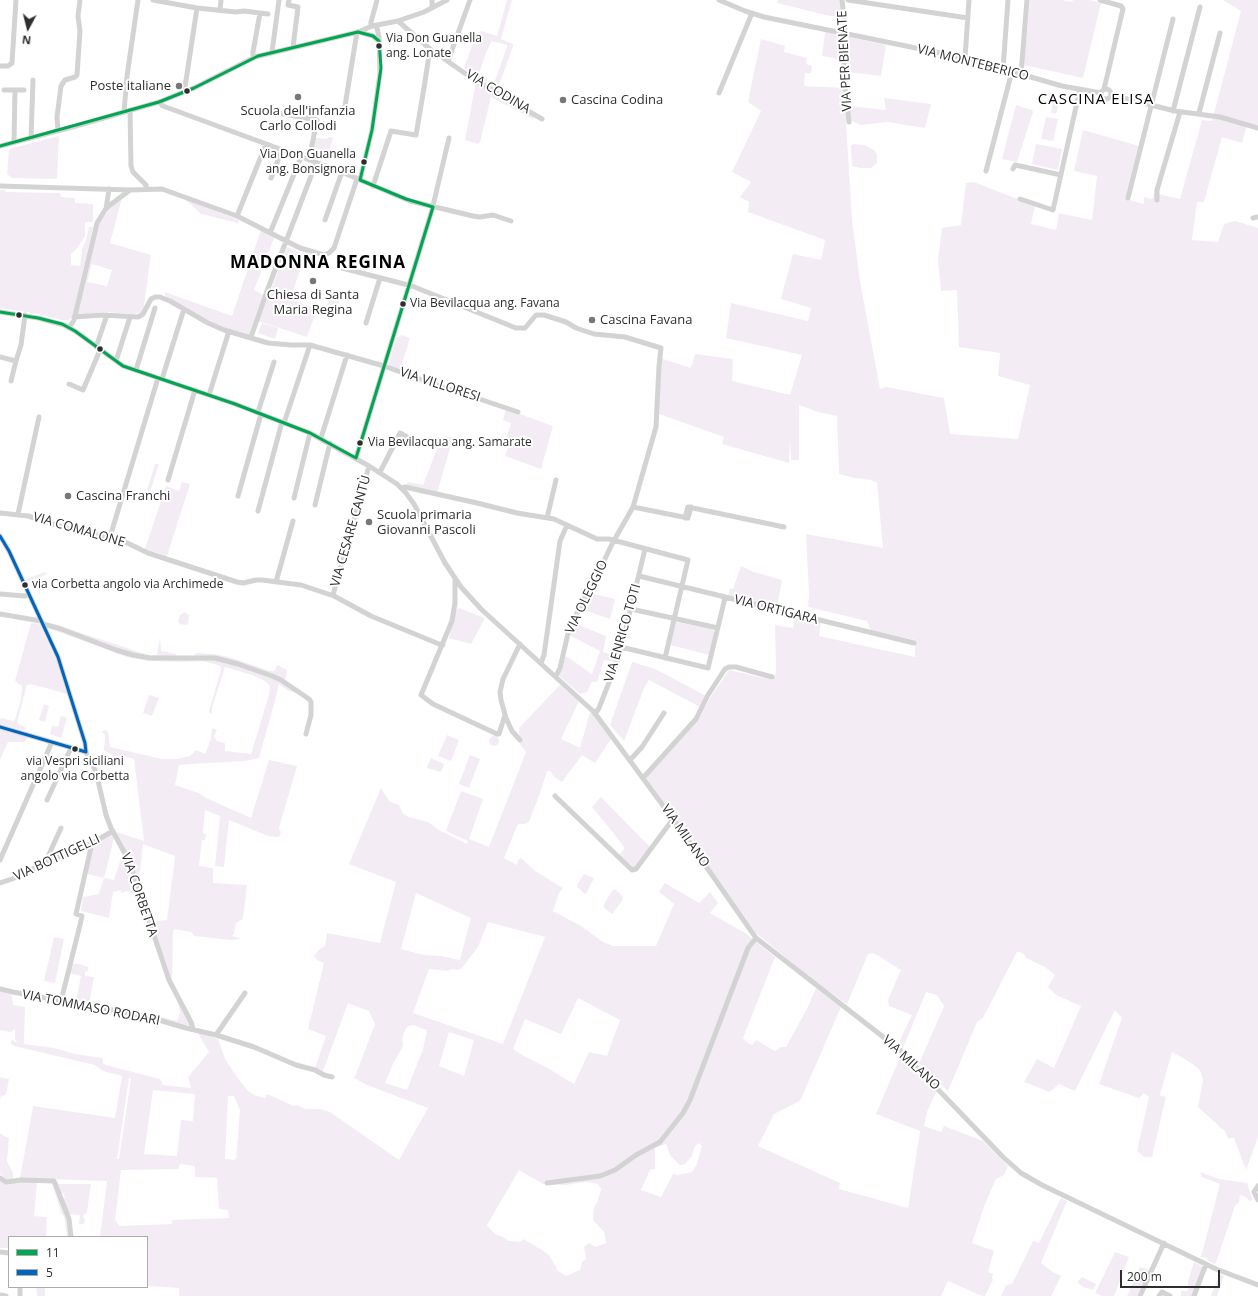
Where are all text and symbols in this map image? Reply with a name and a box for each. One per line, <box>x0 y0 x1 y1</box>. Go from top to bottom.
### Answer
north arrow <box>8 8 48 48</box>
street label: VIA PER BIENATE <box>835 10 855 112</box>
text: N <box>21 32 32 48</box>
place label: Via Don Guanella ang. Lonate <box>386 32 482 60</box>
marker: Via Don Guanella ang. Lonate <box>374 41 384 51</box>
street label: VIA MONTEBERICO <box>916 42 1030 84</box>
street label: VIA CODINA <box>463 67 533 117</box>
place label: Poste italiane <box>90 78 171 94</box>
marker: Poste italiane <box>174 81 184 91</box>
unlabelled marker <box>182 86 192 96</box>
district label: CASCINA ELISA <box>1038 91 1154 109</box>
marker: Scuola dell'infanzia Carlo Collodi <box>293 92 303 102</box>
place label: Cascina Codina <box>571 92 663 108</box>
marker: Cascina Codina <box>558 95 568 105</box>
place label: Scuola dell'infanzia Carlo Collodi <box>240 103 356 134</box>
place label: Via Don Guanella ang. Bonsignora <box>260 148 356 176</box>
marker: Via Don Guanella ang. Bonsignora <box>359 157 369 167</box>
district label: MADONNA REGINA <box>230 253 406 273</box>
marker: Chiesa di Santa Maria Regina <box>308 276 318 286</box>
place label: Chiesa di Santa Maria Regina <box>267 287 359 318</box>
place label: Via Bevilacqua ang. Favana <box>410 297 560 311</box>
marker: Via Bevilacqua ang. Favana <box>398 299 408 309</box>
unlabelled marker <box>14 310 24 320</box>
place label: Cascina Favana <box>600 312 693 328</box>
marker: Cascina Favana <box>587 315 597 325</box>
unlabelled marker <box>95 344 105 354</box>
street label: VIA VILLORESI <box>398 365 482 405</box>
place label: Via Bevilacqua ang. Samarate <box>368 436 532 450</box>
marker: Via Bevilacqua ang. Samarate <box>355 438 365 448</box>
street label: VIA CESARE CANTÙ <box>328 473 374 589</box>
place label: Cascina Franchi <box>76 488 170 504</box>
marker: Cascina Franchi <box>63 491 73 501</box>
place label: Scuola primaria Giovanni Pascoli <box>377 507 476 538</box>
street label: VIA COMALONE <box>31 509 127 551</box>
marker: Scuola primaria Giovanni Pascoli <box>364 517 374 527</box>
street label: VIA OLEGGIO <box>563 558 611 636</box>
place label: via Corbetta angolo via Archimede <box>32 578 223 592</box>
marker: via Corbetta angolo via Archimede <box>20 580 30 590</box>
street label: VIA ENRICO TOTI <box>602 582 644 684</box>
street label: VIA ORTIGARA <box>732 592 820 628</box>
marker: via Vespri siciliani angolo via Corbetta <box>70 744 80 754</box>
place label: via Vespri siciliani angolo via Corbetta <box>21 755 129 783</box>
street label: VIA MILANO <box>658 802 712 870</box>
street label: VIA BOTTIGELLI <box>11 831 103 885</box>
street label: VIA CORBETTA <box>117 851 161 939</box>
street label: VIA TOMMASO RODARI <box>21 987 161 1029</box>
street label: VIA MILANO <box>879 1032 943 1094</box>
legend <box>8 1236 148 1288</box>
text: 11 <box>46 1244 60 1261</box>
scale bar <box>1122 1262 1222 1288</box>
text: 5 <box>46 1264 53 1281</box>
text: 200 m <box>1127 1268 1162 1285</box>

